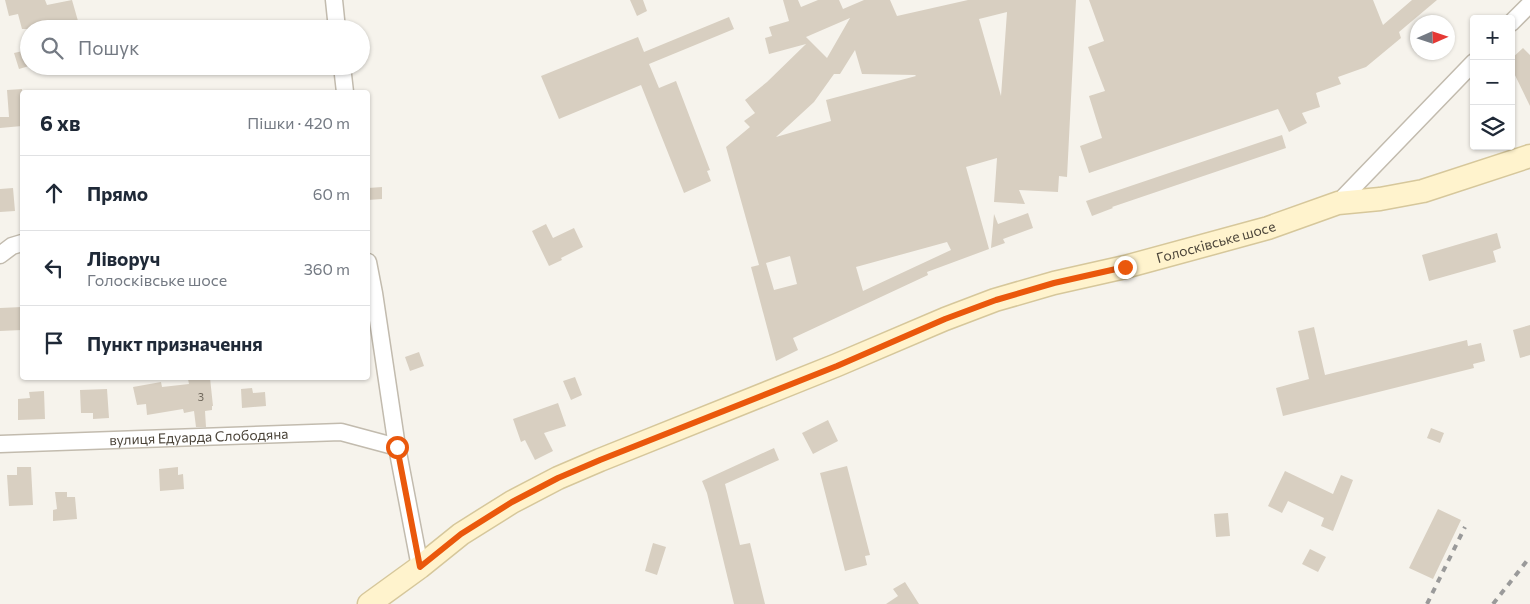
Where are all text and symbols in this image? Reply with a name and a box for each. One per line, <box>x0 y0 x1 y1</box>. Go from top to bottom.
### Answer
north arrow <box>1410 15 1455 60</box>
map controls <box>1470 15 1515 150</box>
button: + <box>1470 15 1515 60</box>
search box <box>20 20 370 75</box>
icon: search <box>38 34 66 62</box>
text: Пошук <box>78 36 139 59</box>
button: − <box>1470 60 1515 105</box>
button: layers <box>1470 105 1515 150</box>
text: 6 хв <box>40 110 80 135</box>
text: Пішки · 420 m <box>247 113 350 132</box>
icon: ahead <box>40 179 68 207</box>
text: Прямо <box>87 182 148 205</box>
text: 60 m <box>313 184 350 203</box>
street label: Голосківське шосе <box>1154 217 1278 266</box>
text: Ліворуч <box>87 247 160 270</box>
icon: left <box>40 254 68 282</box>
route end <box>1114 256 1137 279</box>
text: 360 m <box>304 259 350 278</box>
text: Голосківське шосе <box>87 270 227 289</box>
icon: arrive <box>40 329 68 357</box>
text: Пункт призначення <box>87 332 263 355</box>
house number: 3 <box>198 390 204 403</box>
street label: вулиця Едуарда Слободяна <box>109 425 289 448</box>
route start <box>386 436 409 459</box>

